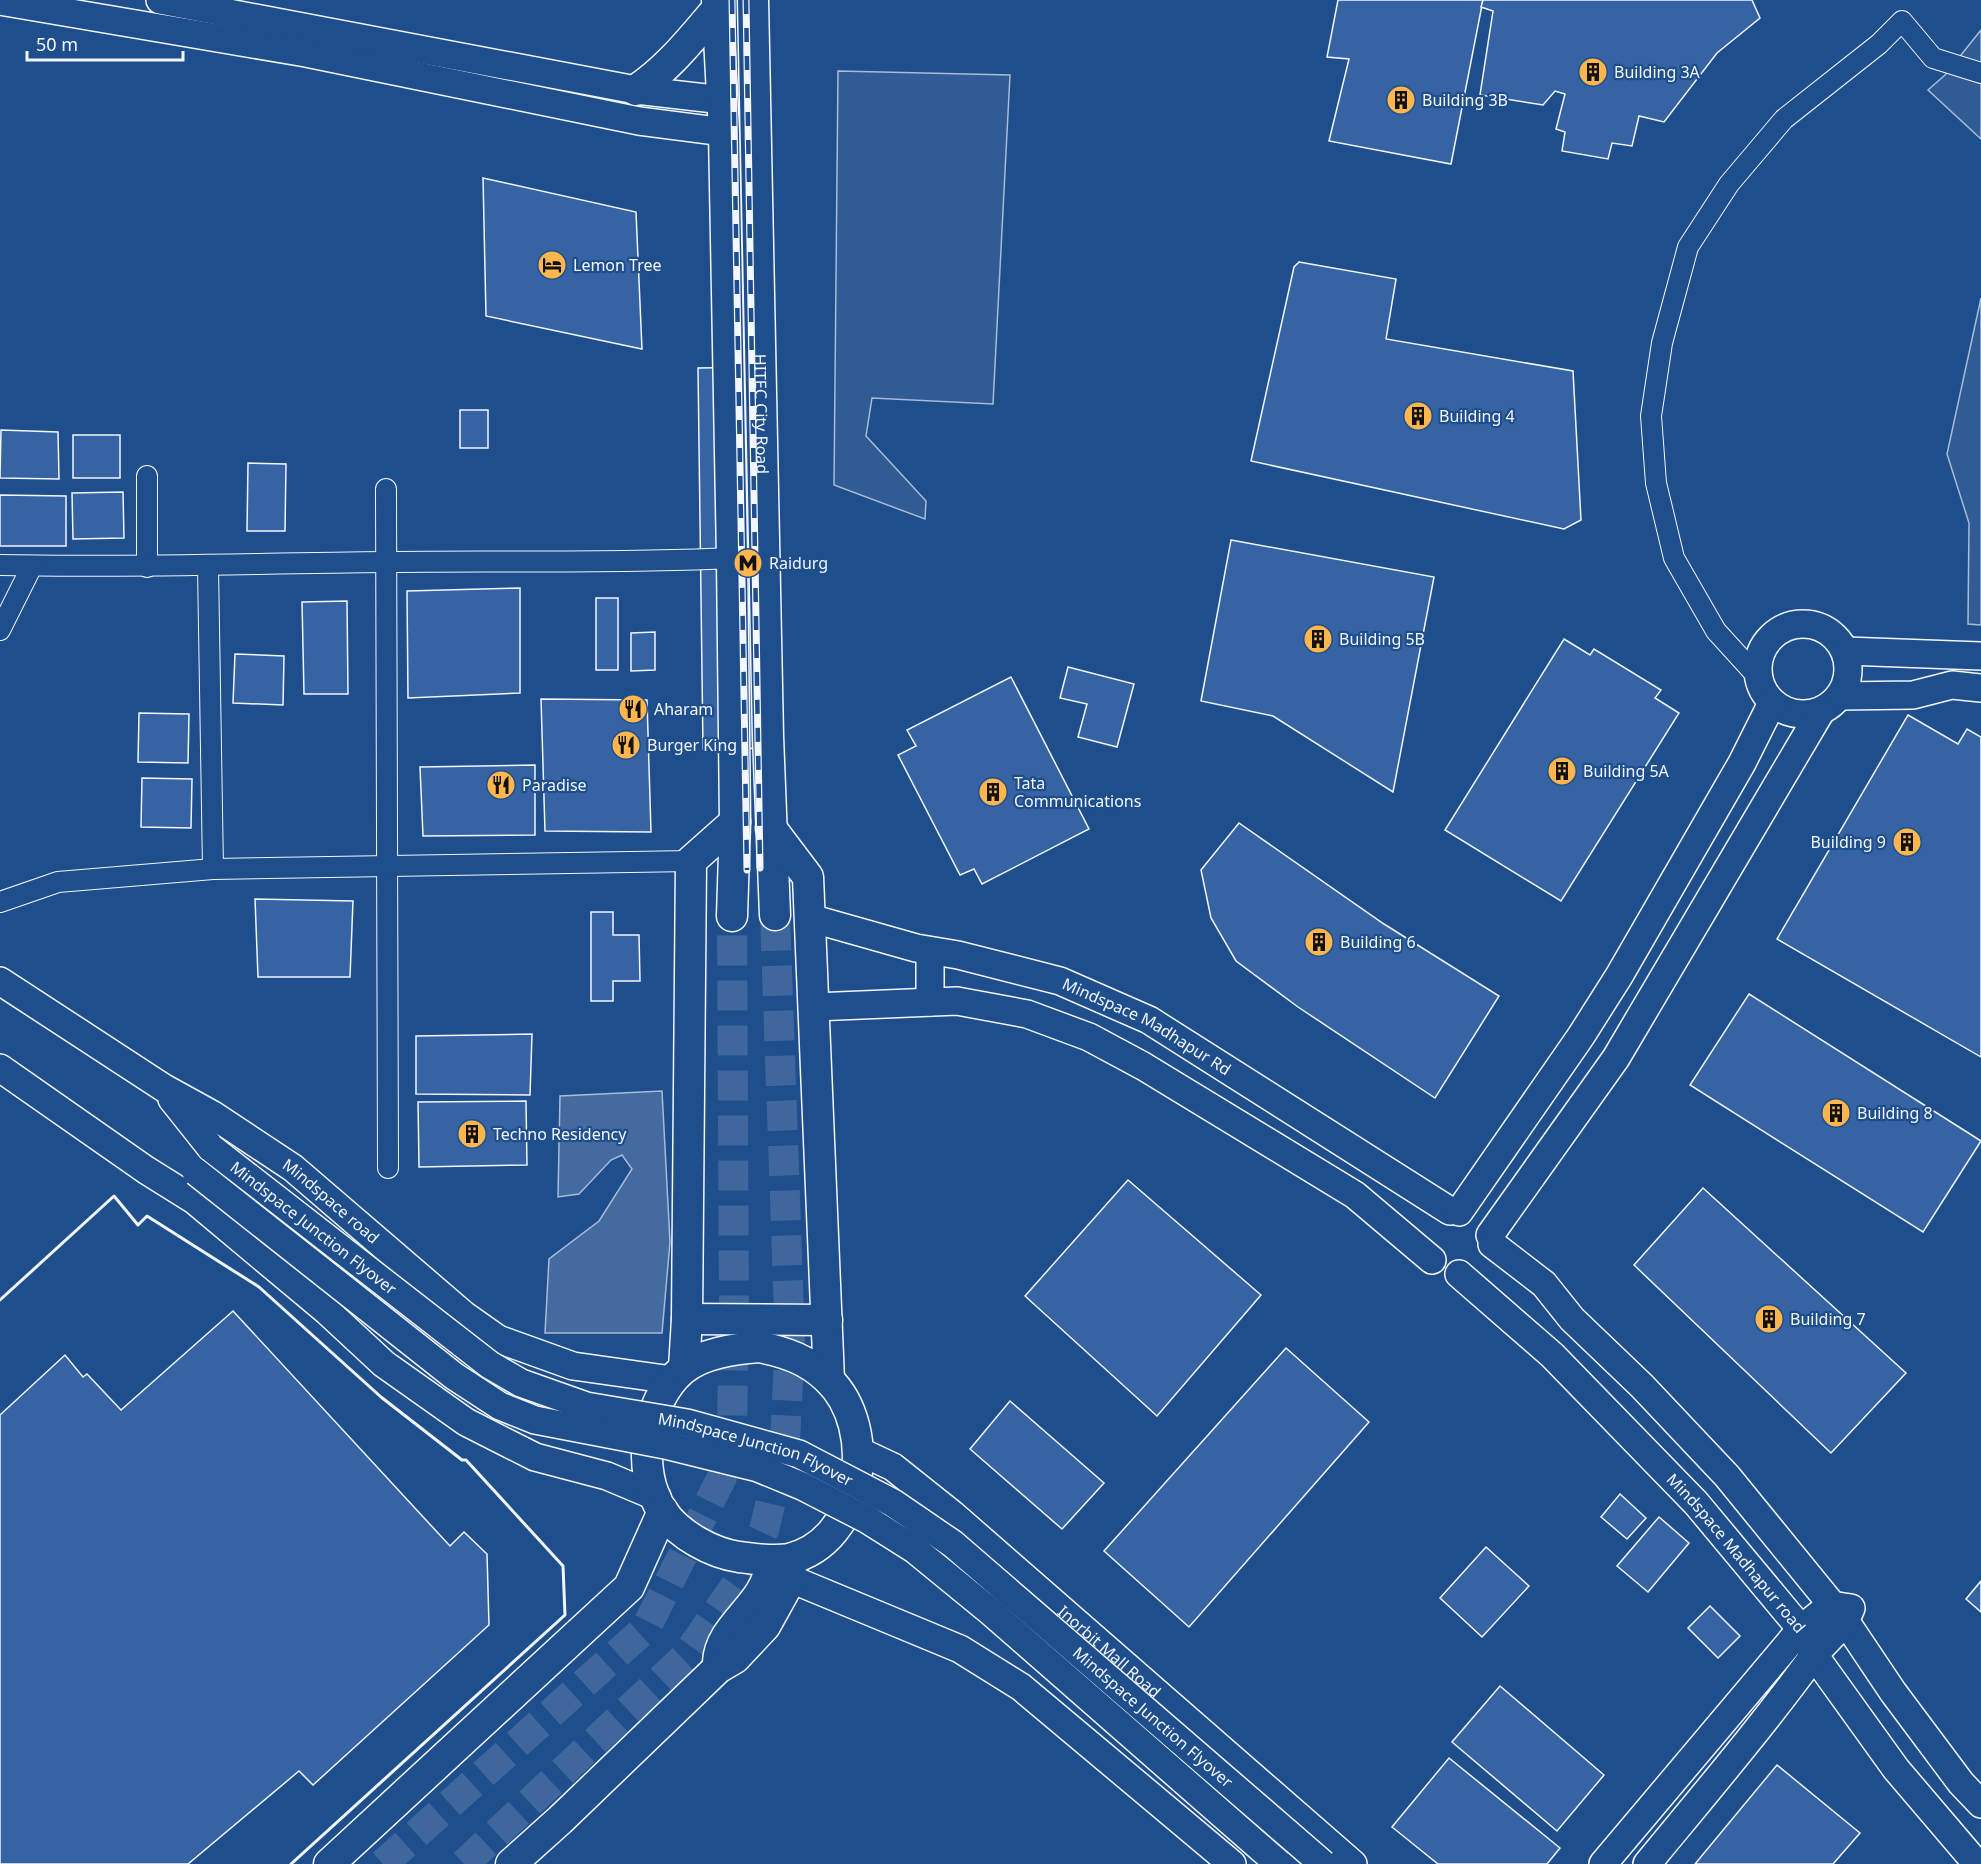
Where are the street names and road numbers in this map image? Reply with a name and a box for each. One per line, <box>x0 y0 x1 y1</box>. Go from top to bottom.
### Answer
street label: HITEC City Road <box>749 354 774 474</box>
street label: Mindspace Madhapur Rd <box>1059 972 1235 1080</box>
street label: Mindspace road <box>279 1153 384 1248</box>
street label: Mindspace Junction Flyover <box>226 1156 402 1300</box>
street label: Mindspace Junction Flyover <box>656 1407 857 1492</box>
street label: Mindspace Madhapur road <box>1662 1468 1811 1637</box>
street label: Inorbit Mall Road <box>1053 1600 1166 1702</box>
street label: Mindspace Junction Flyover <box>1068 1642 1238 1793</box>

